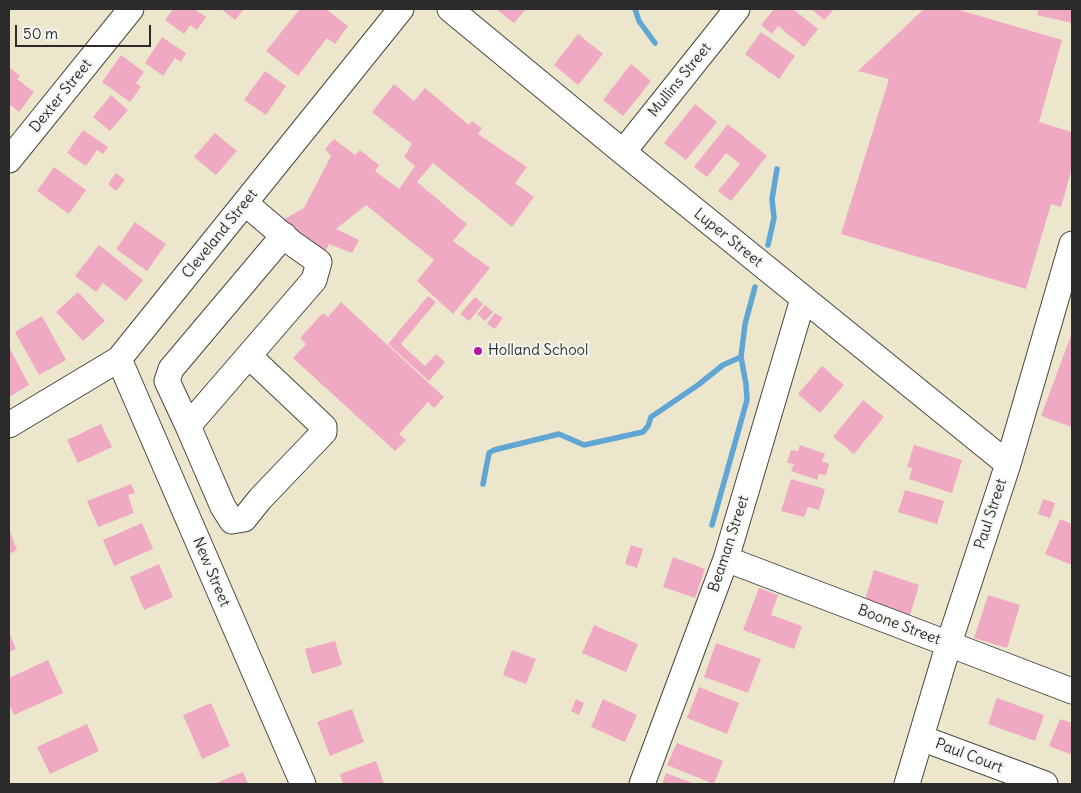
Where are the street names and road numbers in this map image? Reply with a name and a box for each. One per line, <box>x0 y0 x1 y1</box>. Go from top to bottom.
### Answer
street label: Mullins Street <box>645 39 715 121</box>
street label: Dexter Street <box>26 56 96 136</box>
street label: Cleveland Street <box>178 186 262 282</box>
street label: Luper Street <box>690 205 766 271</box>
street label: Paul Street <box>971 477 1011 551</box>
street label: Beaman Street <box>705 493 753 595</box>
street label: New Street <box>188 535 234 609</box>
street label: Boone Street <box>855 601 943 649</box>
street label: Paul Court <box>933 735 1005 777</box>

